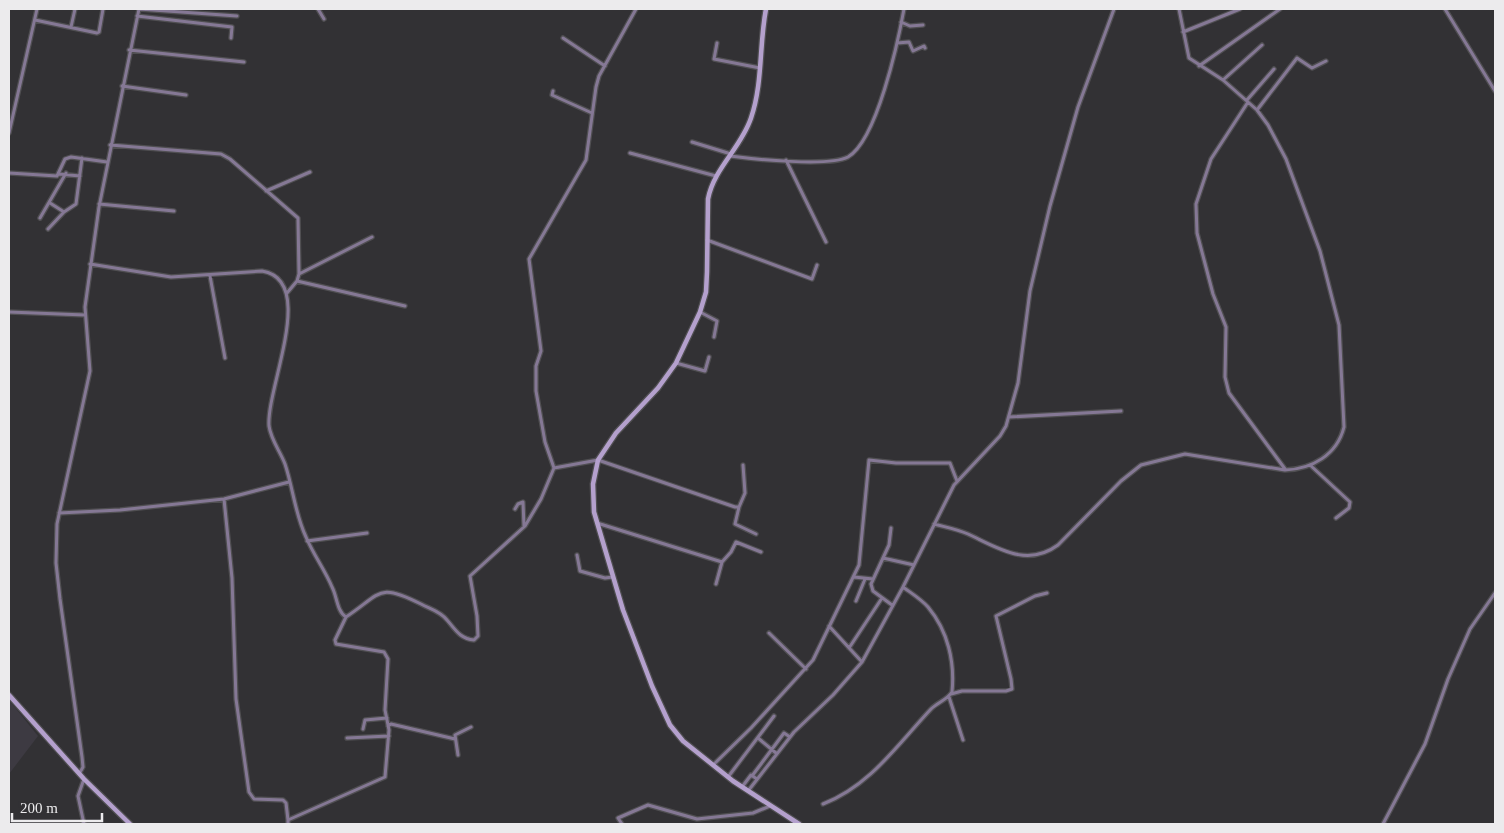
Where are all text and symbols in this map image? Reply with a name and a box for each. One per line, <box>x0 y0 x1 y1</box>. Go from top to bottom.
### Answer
scale bar <box>12 790 102 822</box>
text: 200 m <box>20 800 58 816</box>

